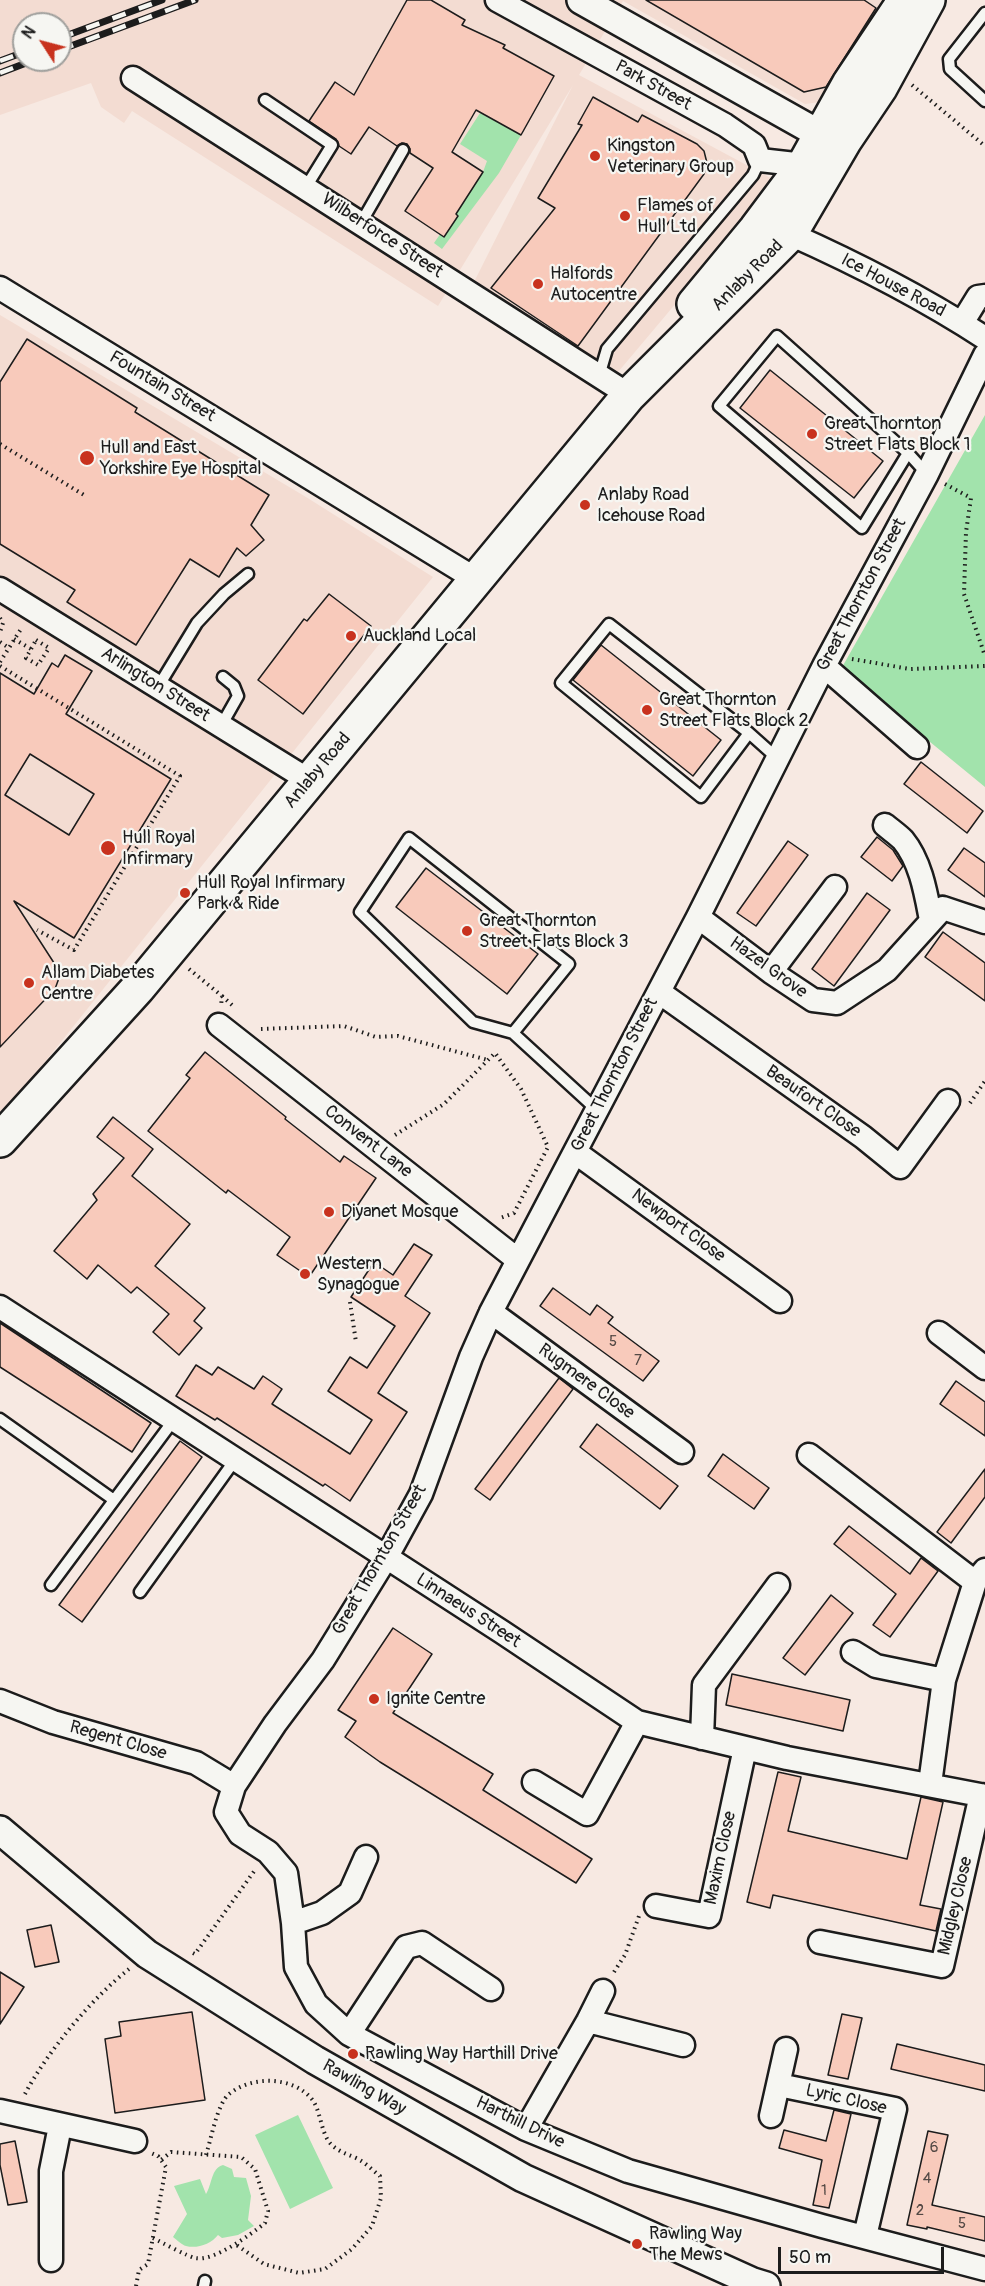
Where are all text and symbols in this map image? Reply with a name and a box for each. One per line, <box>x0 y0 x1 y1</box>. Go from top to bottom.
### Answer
north arrow <box>12 12 72 72</box>
text: N <box>18 22 40 43</box>
street label: Park Street <box>611 56 695 116</box>
place label: Kingston Veterinary Group <box>607 135 734 178</box>
marker: Kingston Veterinary Group <box>588 149 602 163</box>
street label: Wilberforce Street <box>317 189 447 283</box>
place label: Flames of Hull Ltd <box>637 195 714 238</box>
marker: Flames of Hull Ltd <box>618 209 632 223</box>
street label: Anlaby Road <box>708 236 788 316</box>
street label: Ice House Road <box>837 249 949 323</box>
place label: Halfords Autocentre <box>550 263 637 306</box>
marker: Halfords Autocentre <box>531 277 545 291</box>
street label: Fountain Street <box>105 347 219 427</box>
place label: Great Thornton Street Flats Block 1 <box>824 413 971 456</box>
marker: Great Thornton Street Flats Block 1 <box>805 427 819 441</box>
place label: Hull and East Yorkshire Eye Hospital <box>100 437 262 480</box>
marker: Hull and East Yorkshire Eye Hospital <box>78 449 96 467</box>
place label: Anlaby Road Icehouse Road <box>597 484 705 526</box>
marker: Anlaby Road Icehouse Road <box>578 498 592 512</box>
street label: Great Thornton Street <box>813 515 911 675</box>
place label: Auckland Local <box>363 625 476 647</box>
marker: Auckland Local <box>344 629 358 643</box>
street label: Arlington Street <box>97 643 213 727</box>
place label: Great Thornton Street Flats Block 2 <box>659 689 809 732</box>
marker: Great Thornton Street Flats Block 2 <box>640 703 654 717</box>
street label: Anlaby Road <box>280 729 356 813</box>
place label: Hull Royal Infirmary <box>122 827 195 870</box>
marker: Hull Royal Infirmary <box>99 839 117 857</box>
place label: Hull Royal Infirmary Park & Ride <box>197 872 345 914</box>
marker: Hull Royal Infirmary Park & Ride <box>178 886 192 900</box>
place label: Great Thornton Street Flats Block 3 <box>479 910 629 952</box>
marker: Great Thornton Street Flats Block 3 <box>460 924 474 938</box>
street label: Hazel Grove <box>725 933 811 1003</box>
place label: Allam Diabetes Centre <box>41 962 154 1004</box>
marker: Allam Diabetes Centre <box>22 976 36 990</box>
street label: Great Thornton Street <box>567 994 663 1156</box>
street label: Beaufort Close <box>761 1061 865 1143</box>
street label: Convent Lane <box>320 1101 416 1183</box>
street label: Newport Close <box>627 1185 729 1267</box>
place label: Diyanet Mosque <box>341 1201 458 1223</box>
marker: Diyanet Mosque <box>322 1205 336 1219</box>
place label: Western Synagogue <box>317 1253 399 1296</box>
marker: Western Synagogue <box>298 1267 312 1281</box>
house number: 5 <box>609 1333 617 1351</box>
street label: Rugmere Close <box>533 1340 639 1424</box>
house number: 7 <box>634 1352 642 1370</box>
street label: Great Thornton Street <box>328 1481 432 1639</box>
street label: Linnaeus Street <box>412 1569 524 1653</box>
place label: Ignite Centre <box>386 1688 485 1710</box>
marker: Ignite Centre <box>367 1692 381 1706</box>
street label: Regent Close <box>67 1717 169 1765</box>
street label: Maxim Close <box>701 1809 741 1907</box>
street label: Midgley Close <box>934 1855 978 1957</box>
place label: Rawling Way Harthill Drive <box>365 2043 558 2065</box>
marker: Rawling Way Harthill Drive <box>346 2047 360 2061</box>
street label: Rawling Way <box>318 2055 410 2121</box>
street label: Lyric Close <box>803 2080 889 2120</box>
street label: Harthill Drive <box>472 2092 568 2154</box>
house number: 6 <box>930 2139 938 2157</box>
house number: 4 <box>923 2170 931 2188</box>
house number: 1 <box>821 2182 827 2200</box>
house number: 2 <box>916 2202 924 2220</box>
house number: 5 <box>958 2215 966 2233</box>
place label: Rawling Way The Mews <box>649 2223 742 2266</box>
scale bar <box>781 2235 948 2273</box>
marker: Rawling Way The Mews <box>630 2237 644 2251</box>
text: 50 m <box>789 2246 831 2269</box>

